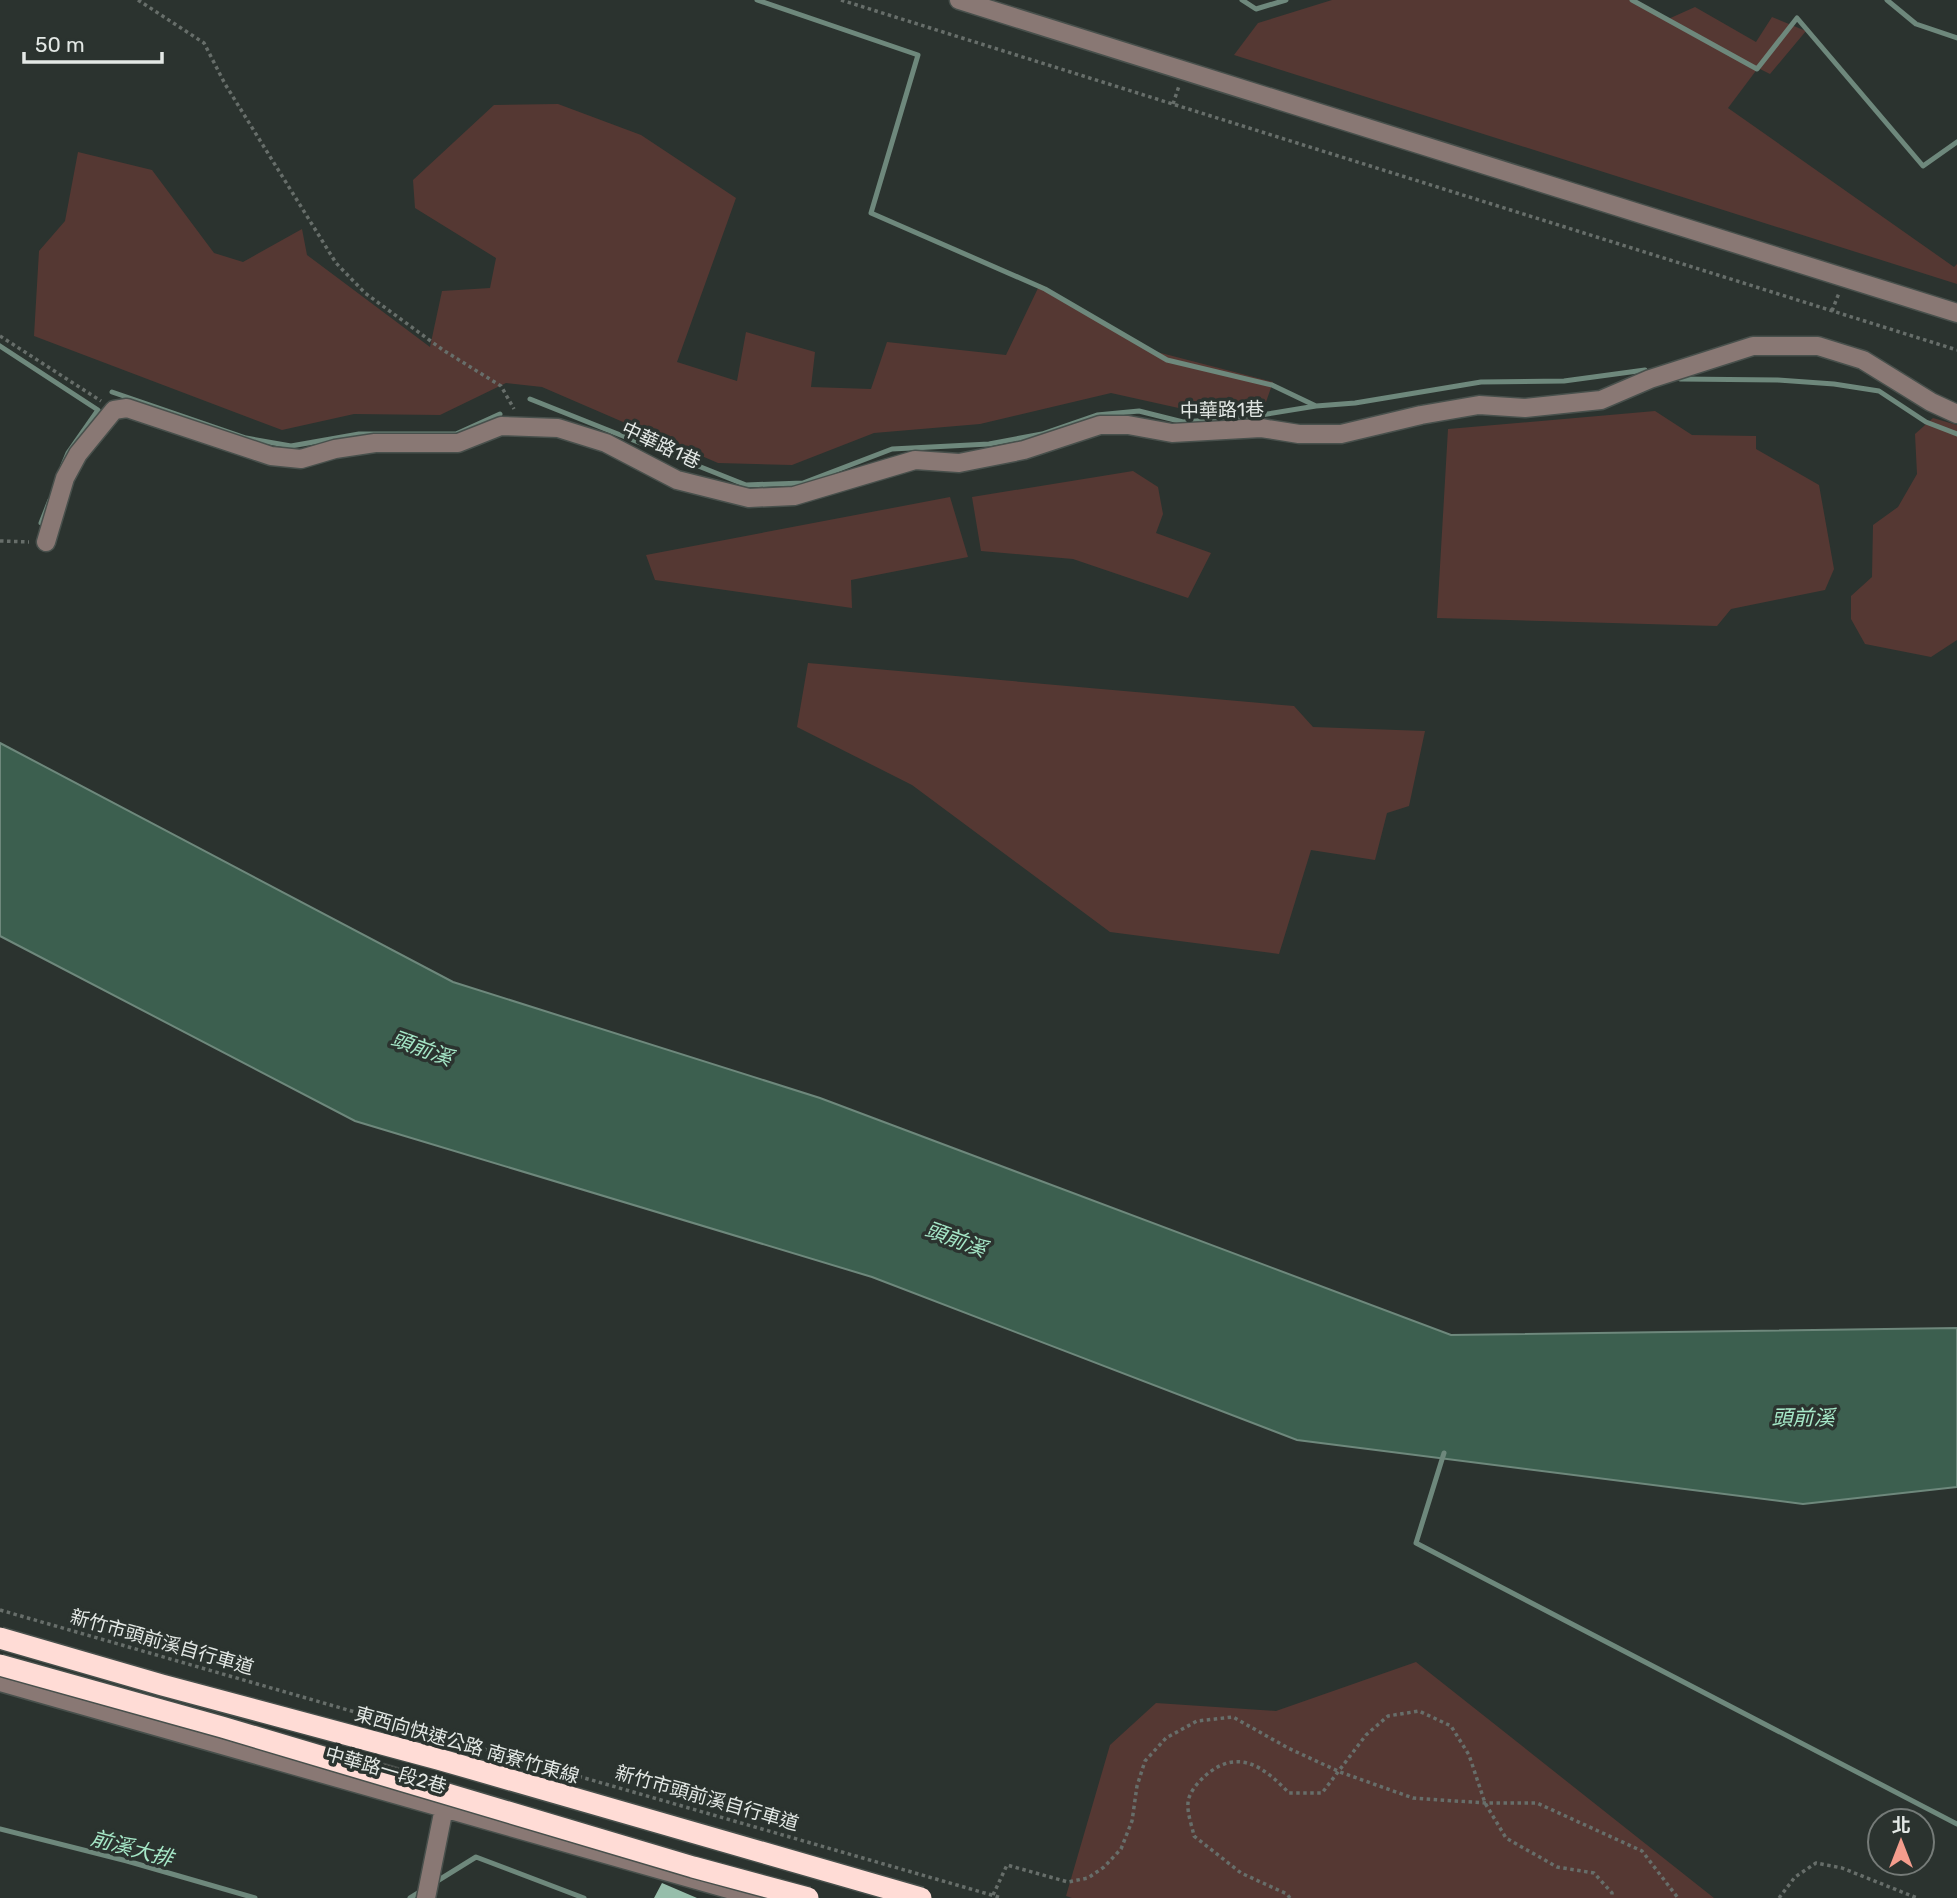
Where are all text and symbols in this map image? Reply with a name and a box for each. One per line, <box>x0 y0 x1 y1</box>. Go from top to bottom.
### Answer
scale bar <box>24 21 163 65</box>
text: 50 m <box>35 32 85 57</box>
street label: 中華路1巷 <box>1180 398 1264 422</box>
street label: 中華路1巷 <box>618 417 704 473</box>
water label: 頭前溪 <box>388 1025 459 1072</box>
water label: 頭前溪 <box>922 1216 993 1263</box>
water label: 頭前溪 <box>1772 1405 1837 1430</box>
street label: 新竹市頭前溪自行車道 <box>68 1605 256 1679</box>
street label: 東西向快速公路 南寮竹東線 <box>352 1702 582 1788</box>
street label: 中華路一段2巷 <box>323 1742 449 1798</box>
street label: 新竹市頭前溪自行車道 <box>613 1761 801 1835</box>
north arrow <box>1866 1807 1936 1877</box>
text: 北 <box>1891 1814 1911 1837</box>
water label: 前溪大排 <box>88 1825 179 1872</box>

